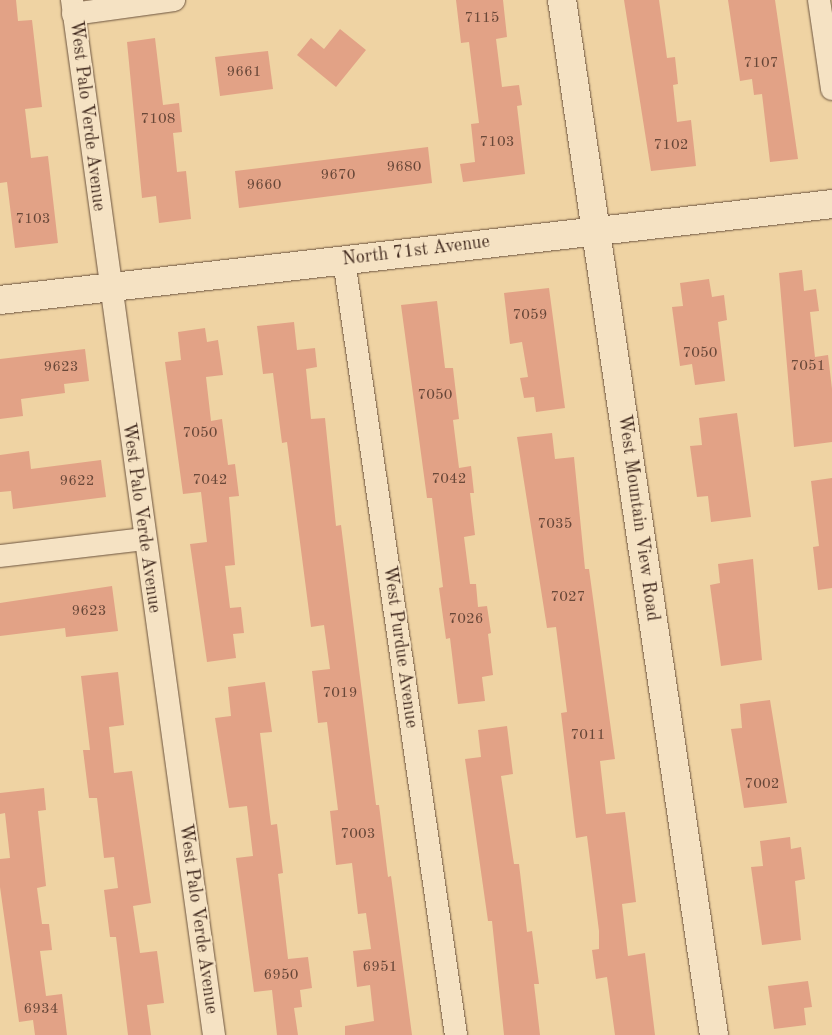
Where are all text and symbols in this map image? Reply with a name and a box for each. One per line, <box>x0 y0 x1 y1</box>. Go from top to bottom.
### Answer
house number: 7115 <box>465 10 499 28</box>
street label: West Palo Verde Avenue <box>65 19 109 213</box>
house number: 7107 <box>744 55 778 73</box>
house number: 9661 <box>227 64 261 82</box>
house number: 7108 <box>141 111 175 129</box>
house number: 7103 <box>480 134 514 152</box>
house number: 7102 <box>654 137 688 155</box>
house number: 9680 <box>387 159 421 177</box>
house number: 9670 <box>321 167 355 185</box>
house number: 9660 <box>247 177 281 195</box>
house number: 7103 <box>16 211 50 229</box>
street label: North 71st Avenue <box>341 231 491 271</box>
house number: 7059 <box>513 307 547 325</box>
house number: 7050 <box>683 345 717 363</box>
house number: 7051 <box>791 358 825 376</box>
house number: 9623 <box>44 359 78 377</box>
house number: 7050 <box>418 387 452 405</box>
street label: West Mountain View Road <box>613 413 663 623</box>
street label: West Palo Verde Avenue <box>117 422 165 614</box>
house number: 7050 <box>183 425 217 443</box>
house number: 7042 <box>432 471 466 489</box>
house number: 7042 <box>193 472 227 490</box>
house number: 9622 <box>60 473 94 491</box>
house number: 7035 <box>538 516 572 534</box>
street label: West Purdue Avenue <box>378 564 422 730</box>
house number: 7027 <box>551 589 585 607</box>
house number: 9623 <box>72 603 106 621</box>
house number: 7026 <box>449 611 483 629</box>
house number: 7019 <box>323 685 357 703</box>
house number: 7011 <box>571 727 605 745</box>
house number: 7002 <box>745 776 779 794</box>
street label: West Palo Verde Avenue <box>174 823 222 1015</box>
house number: 7003 <box>341 826 375 844</box>
house number: 6951 <box>363 959 397 977</box>
house number: 6950 <box>264 967 298 985</box>
house number: 6934 <box>24 1001 58 1019</box>

